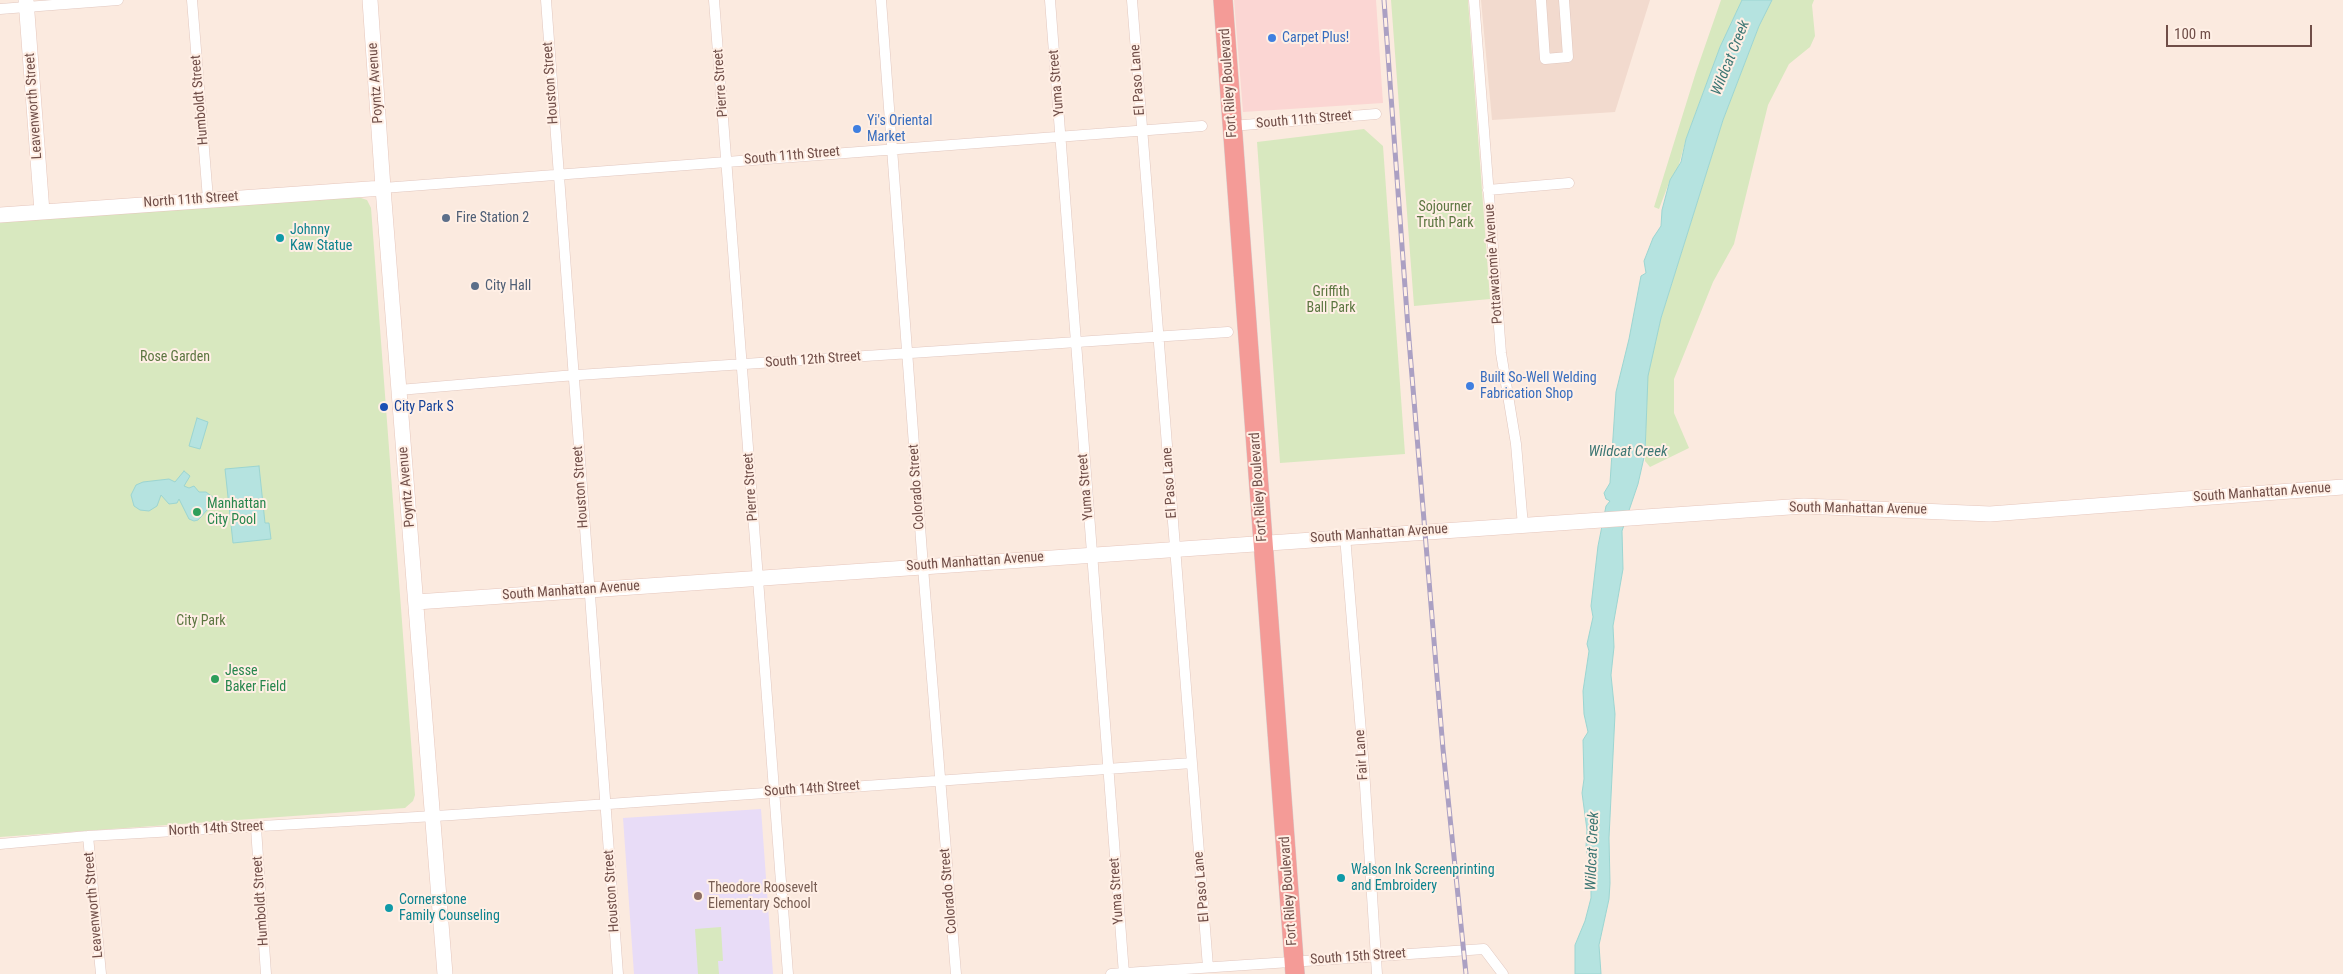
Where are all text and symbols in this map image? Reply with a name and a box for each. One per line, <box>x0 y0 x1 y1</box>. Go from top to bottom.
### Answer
scale bar <box>2168 15 2314 47</box>
water label: Wildcat Creek <box>1708 18 1754 98</box>
text: 100 m <box>2174 25 2211 43</box>
street label: Fort Riley Boulevard <box>1217 28 1241 138</box>
place label: Carpet Plus! <box>1282 30 1349 46</box>
marker: Carpet Plus! <box>1266 32 1278 44</box>
street label: Houston Street <box>540 41 562 125</box>
street label: Poyntz Avenue <box>365 42 387 124</box>
street label: El Paso Lane <box>1127 44 1149 116</box>
street label: Pierre Street <box>710 48 732 118</box>
street label: Yuma Street <box>1046 49 1068 117</box>
street label: Leavenworth Street <box>22 52 46 160</box>
street label: Humboldt Street <box>188 54 212 146</box>
street label: South 11th Street <box>1255 107 1353 133</box>
place label: Yi's Oriental Market <box>867 113 932 146</box>
marker: Yi's Oriental Market <box>851 123 863 135</box>
street label: South 11th Street <box>743 143 841 169</box>
street label: North 11th Street <box>143 188 239 212</box>
park label: Sojourner Truth Park <box>1417 199 1473 232</box>
street label: Pottawatomie Avenue <box>1481 203 1507 325</box>
place label: Fire Station 2 <box>456 210 529 226</box>
marker: Fire Station 2 <box>440 212 452 224</box>
place label: Johnny Kaw Statue <box>290 222 352 254</box>
marker: Johnny Kaw Statue <box>274 232 286 244</box>
place label: City Hall <box>485 278 531 294</box>
marker: City Hall <box>469 280 481 292</box>
park label: Griffith Ball Park <box>1307 284 1355 316</box>
street label: South 12th Street <box>765 348 861 372</box>
park label: Rose Garden <box>140 349 210 365</box>
place label: Built So-Well Welding Fabrication Shop <box>1480 370 1597 402</box>
marker: Built So-Well Welding Fabrication Shop <box>1464 380 1476 392</box>
place label: City Park S <box>394 399 454 415</box>
marker: City Park S <box>378 401 390 413</box>
street label: Fort Riley Boulevard <box>1247 432 1271 542</box>
water label: Wildcat Creek <box>1588 443 1668 461</box>
street label: Colorado Street <box>906 444 928 530</box>
street label: Houston Street <box>570 445 592 529</box>
street label: Poyntz Avenue <box>395 446 419 528</box>
street label: El Paso Lane <box>1159 447 1181 519</box>
street label: Pierre Street <box>740 452 762 522</box>
street label: Yuma Street <box>1075 453 1097 521</box>
street label: South Manhattan Avenue <box>2193 480 2331 506</box>
place label: Manhattan City Pool <box>207 496 266 528</box>
street label: South Manhattan Avenue <box>1789 499 1927 519</box>
marker: Manhattan City Pool <box>191 506 203 518</box>
street label: South Manhattan Avenue <box>1310 521 1448 547</box>
street label: South Manhattan Avenue <box>906 549 1044 575</box>
street label: South Manhattan Avenue <box>502 578 640 604</box>
park label: City Park <box>176 613 226 629</box>
place label: Jesse Baker Field <box>225 663 286 696</box>
marker: Jesse Baker Field <box>209 673 221 685</box>
street label: Fair Lane <box>1352 729 1372 781</box>
street label: South 14th Street <box>764 777 860 801</box>
water label: Wildcat Creek <box>1583 811 1603 891</box>
street label: North 14th Street <box>168 818 264 840</box>
street label: Fort Riley Boulevard <box>1277 836 1301 946</box>
street label: Colorado Street <box>937 847 961 935</box>
street label: Houston Street <box>601 849 623 933</box>
street label: Leavenworth Street <box>81 851 107 959</box>
street label: El Paso Lane <box>1191 851 1213 923</box>
street label: Humboldt Street <box>249 855 273 947</box>
street label: Yuma Street <box>1106 857 1128 925</box>
place label: Walson Ink Screenprinting and Embroidery <box>1351 862 1495 894</box>
marker: Walson Ink Screenprinting and Embroidery <box>1335 872 1347 884</box>
place label: Theodore Roosevelt Elementary School <box>708 880 818 912</box>
marker: Theodore Roosevelt Elementary School <box>692 890 704 902</box>
place label: Cornerstone Family Counseling <box>399 892 500 924</box>
marker: Cornerstone Family Counseling <box>383 902 395 914</box>
street label: South 15th Street <box>1310 945 1406 969</box>

